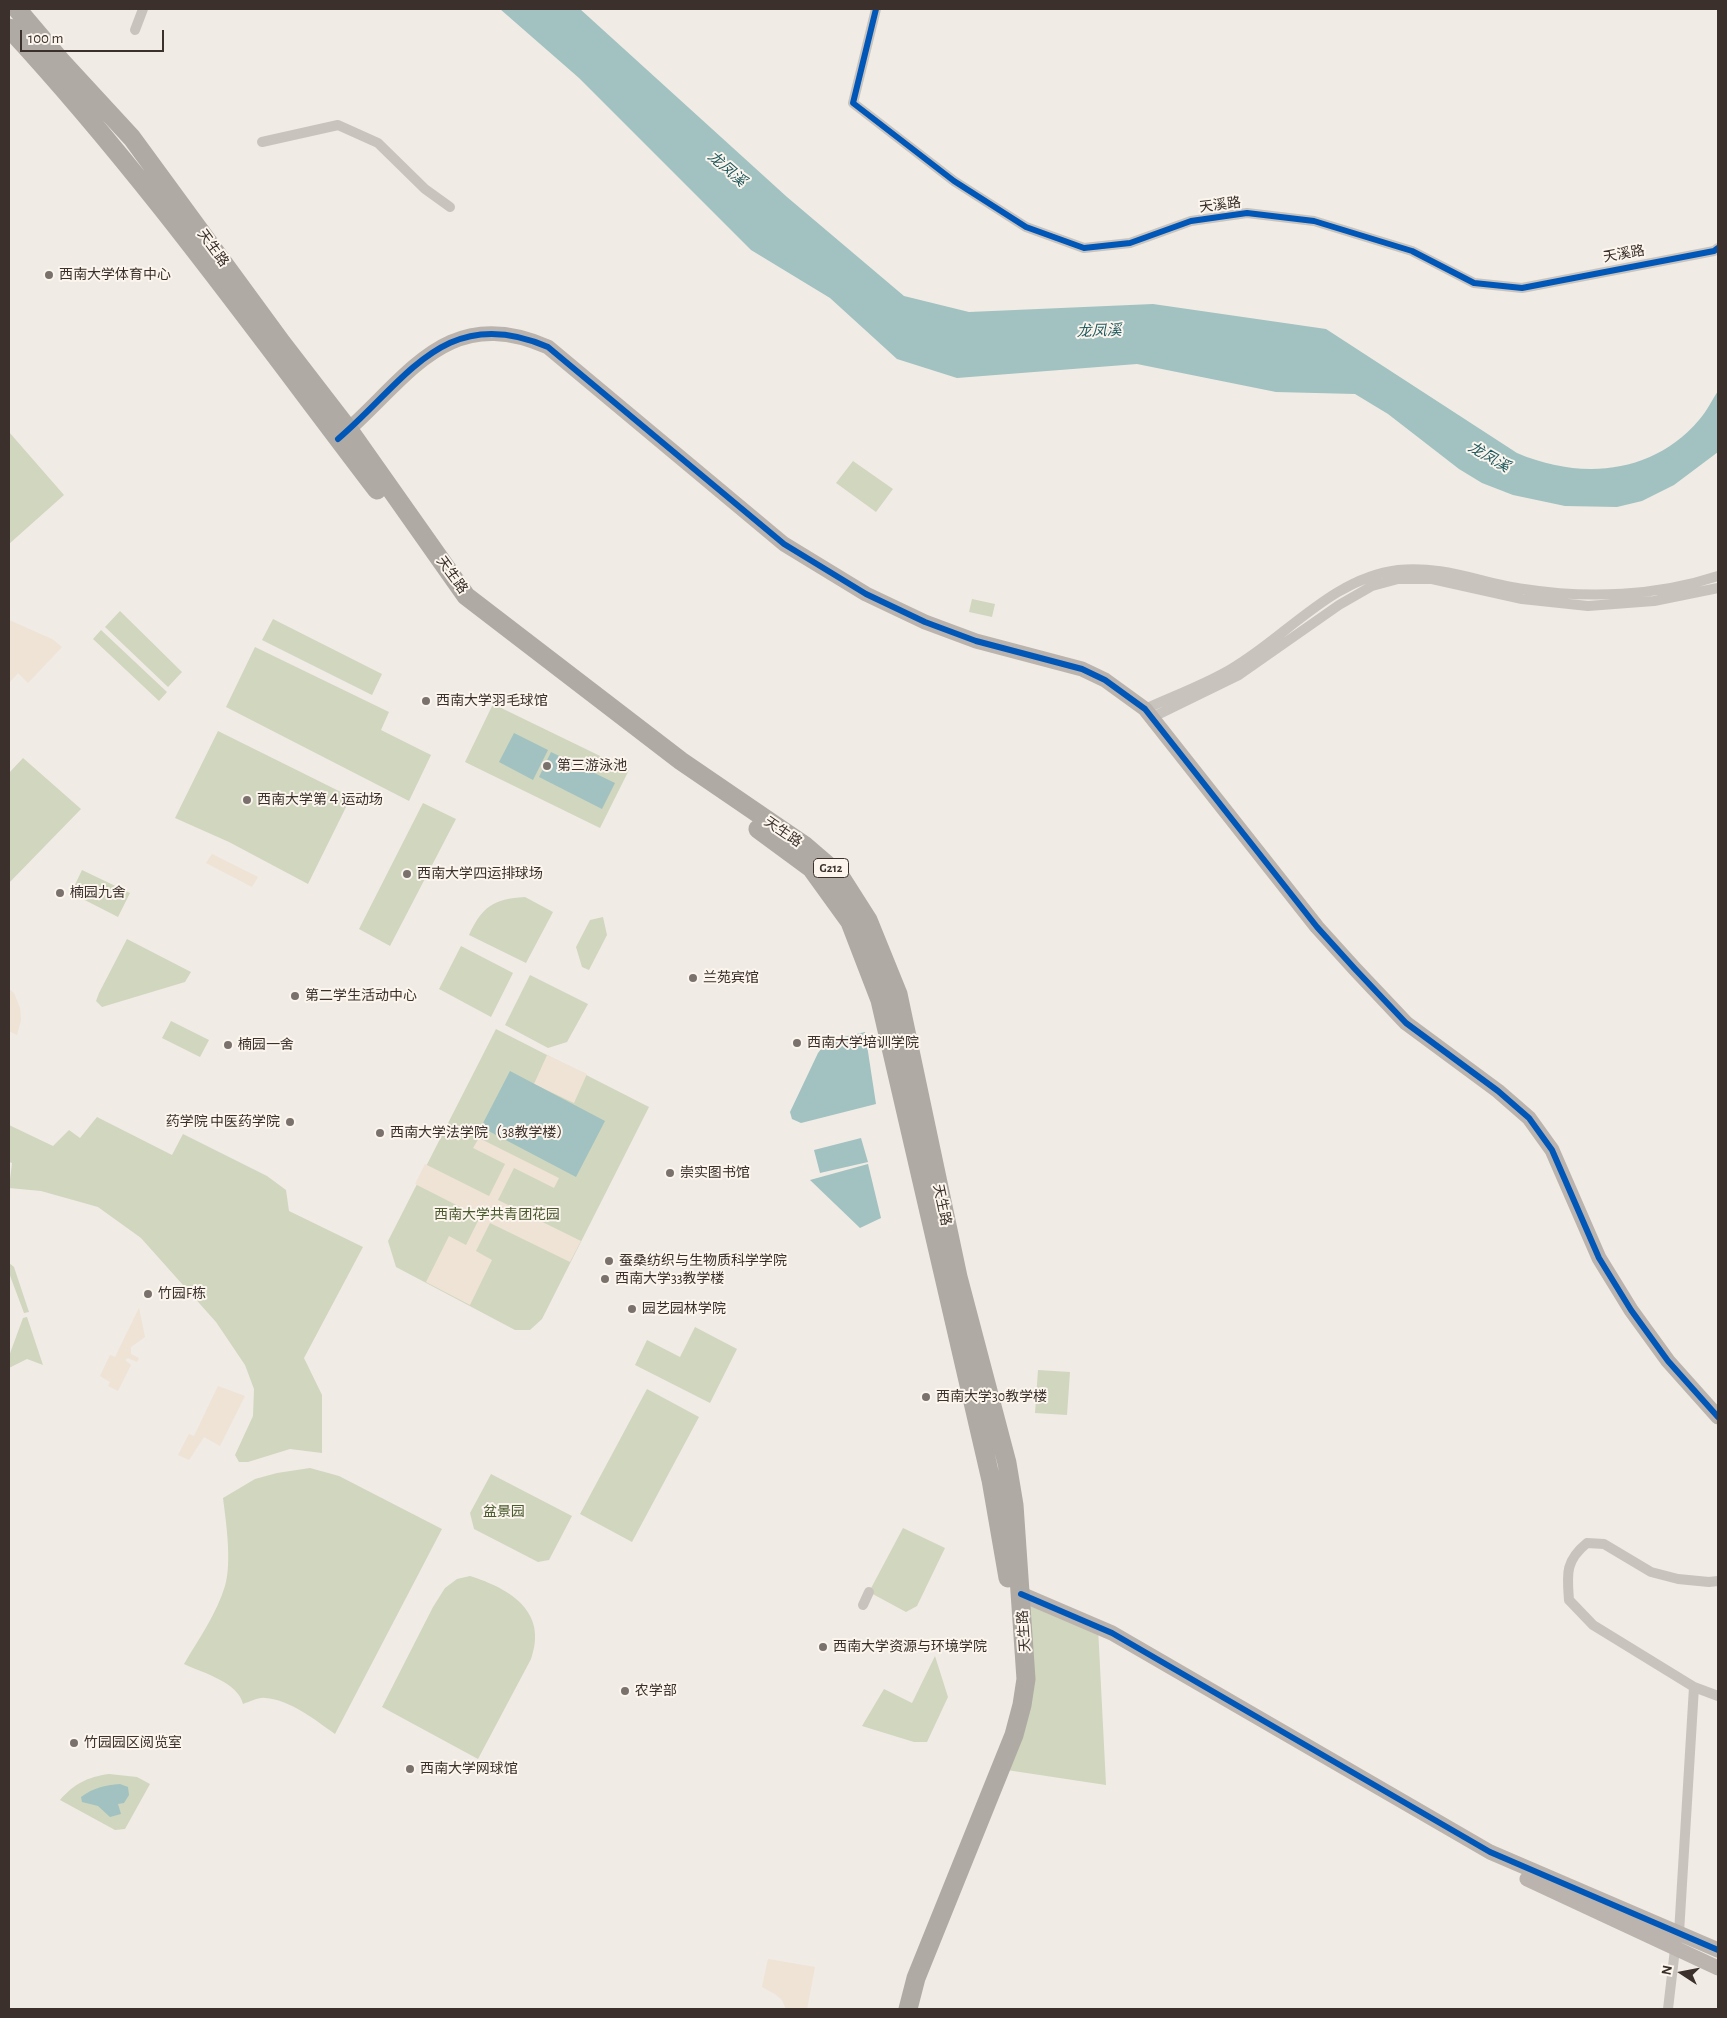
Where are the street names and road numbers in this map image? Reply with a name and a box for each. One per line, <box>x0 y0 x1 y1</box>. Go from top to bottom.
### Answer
street label: 天溪路 <box>1198 194 1242 216</box>
street label: 天生路 <box>194 226 232 270</box>
street label: 天溪路 <box>1602 242 1646 266</box>
street label: 天生路 <box>433 553 471 597</box>
street label: 天生路 <box>761 813 805 851</box>
road number: G212 <box>814 858 848 878</box>
street label: 天生路 <box>929 1183 955 1227</box>
street label: 天生路 <box>1014 1609 1034 1653</box>

